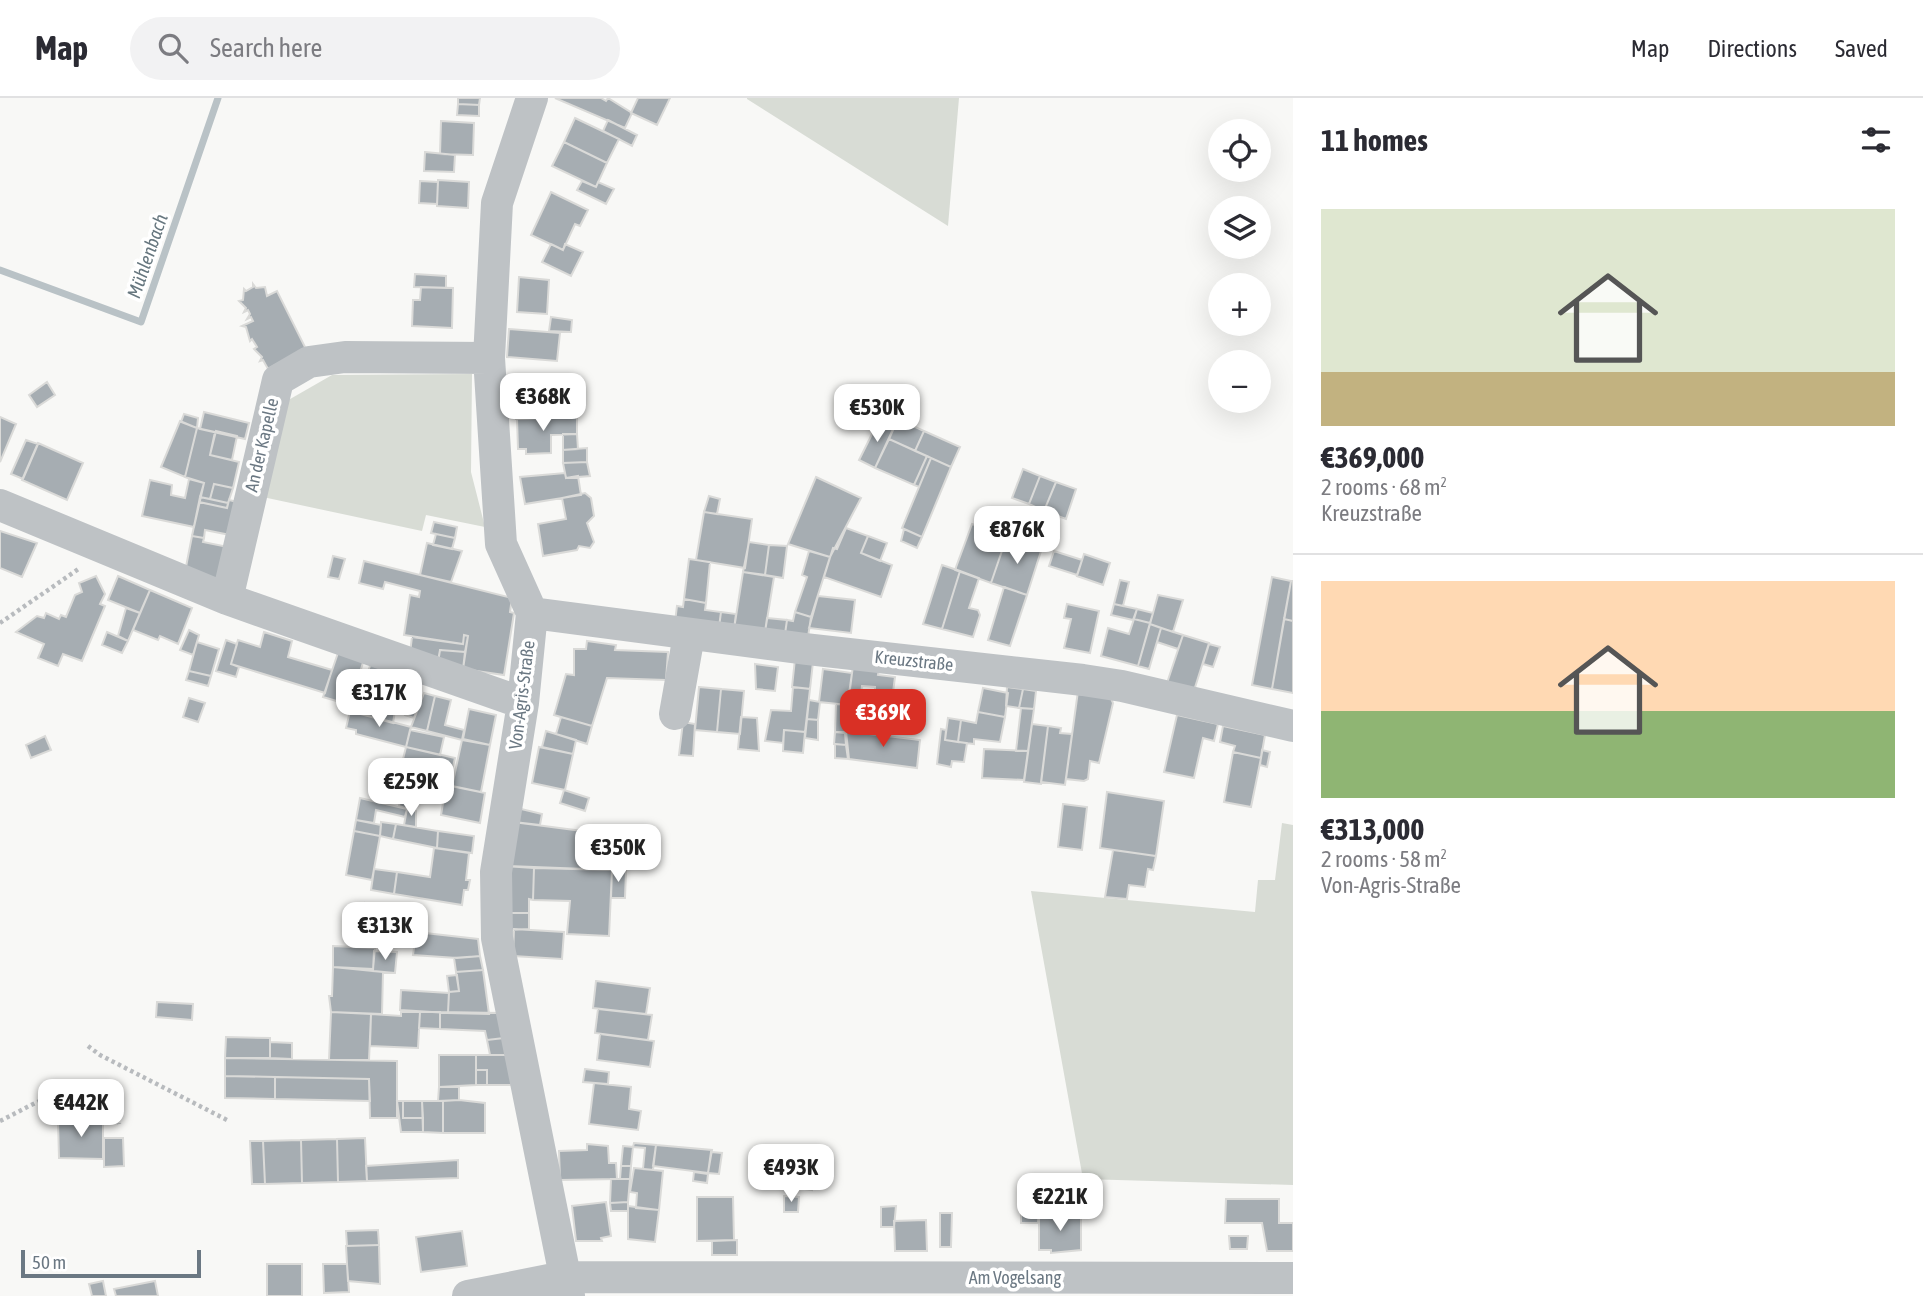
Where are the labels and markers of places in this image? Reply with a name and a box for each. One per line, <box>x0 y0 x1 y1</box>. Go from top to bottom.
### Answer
pin: €368K <box>494 374 592 433</box>
pin: €530K <box>828 384 926 444</box>
pin: €876K <box>968 506 1066 566</box>
pin: €317K <box>330 670 428 729</box>
pin: €369K <box>834 690 932 749</box>
pin: €259K <box>362 758 460 818</box>
pin: €350K <box>569 824 667 884</box>
pin: €313K <box>336 902 434 962</box>
pin: €442K <box>32 1080 130 1139</box>
pin: €493K <box>742 1144 840 1204</box>
pin: €221K <box>1011 1174 1109 1233</box>

